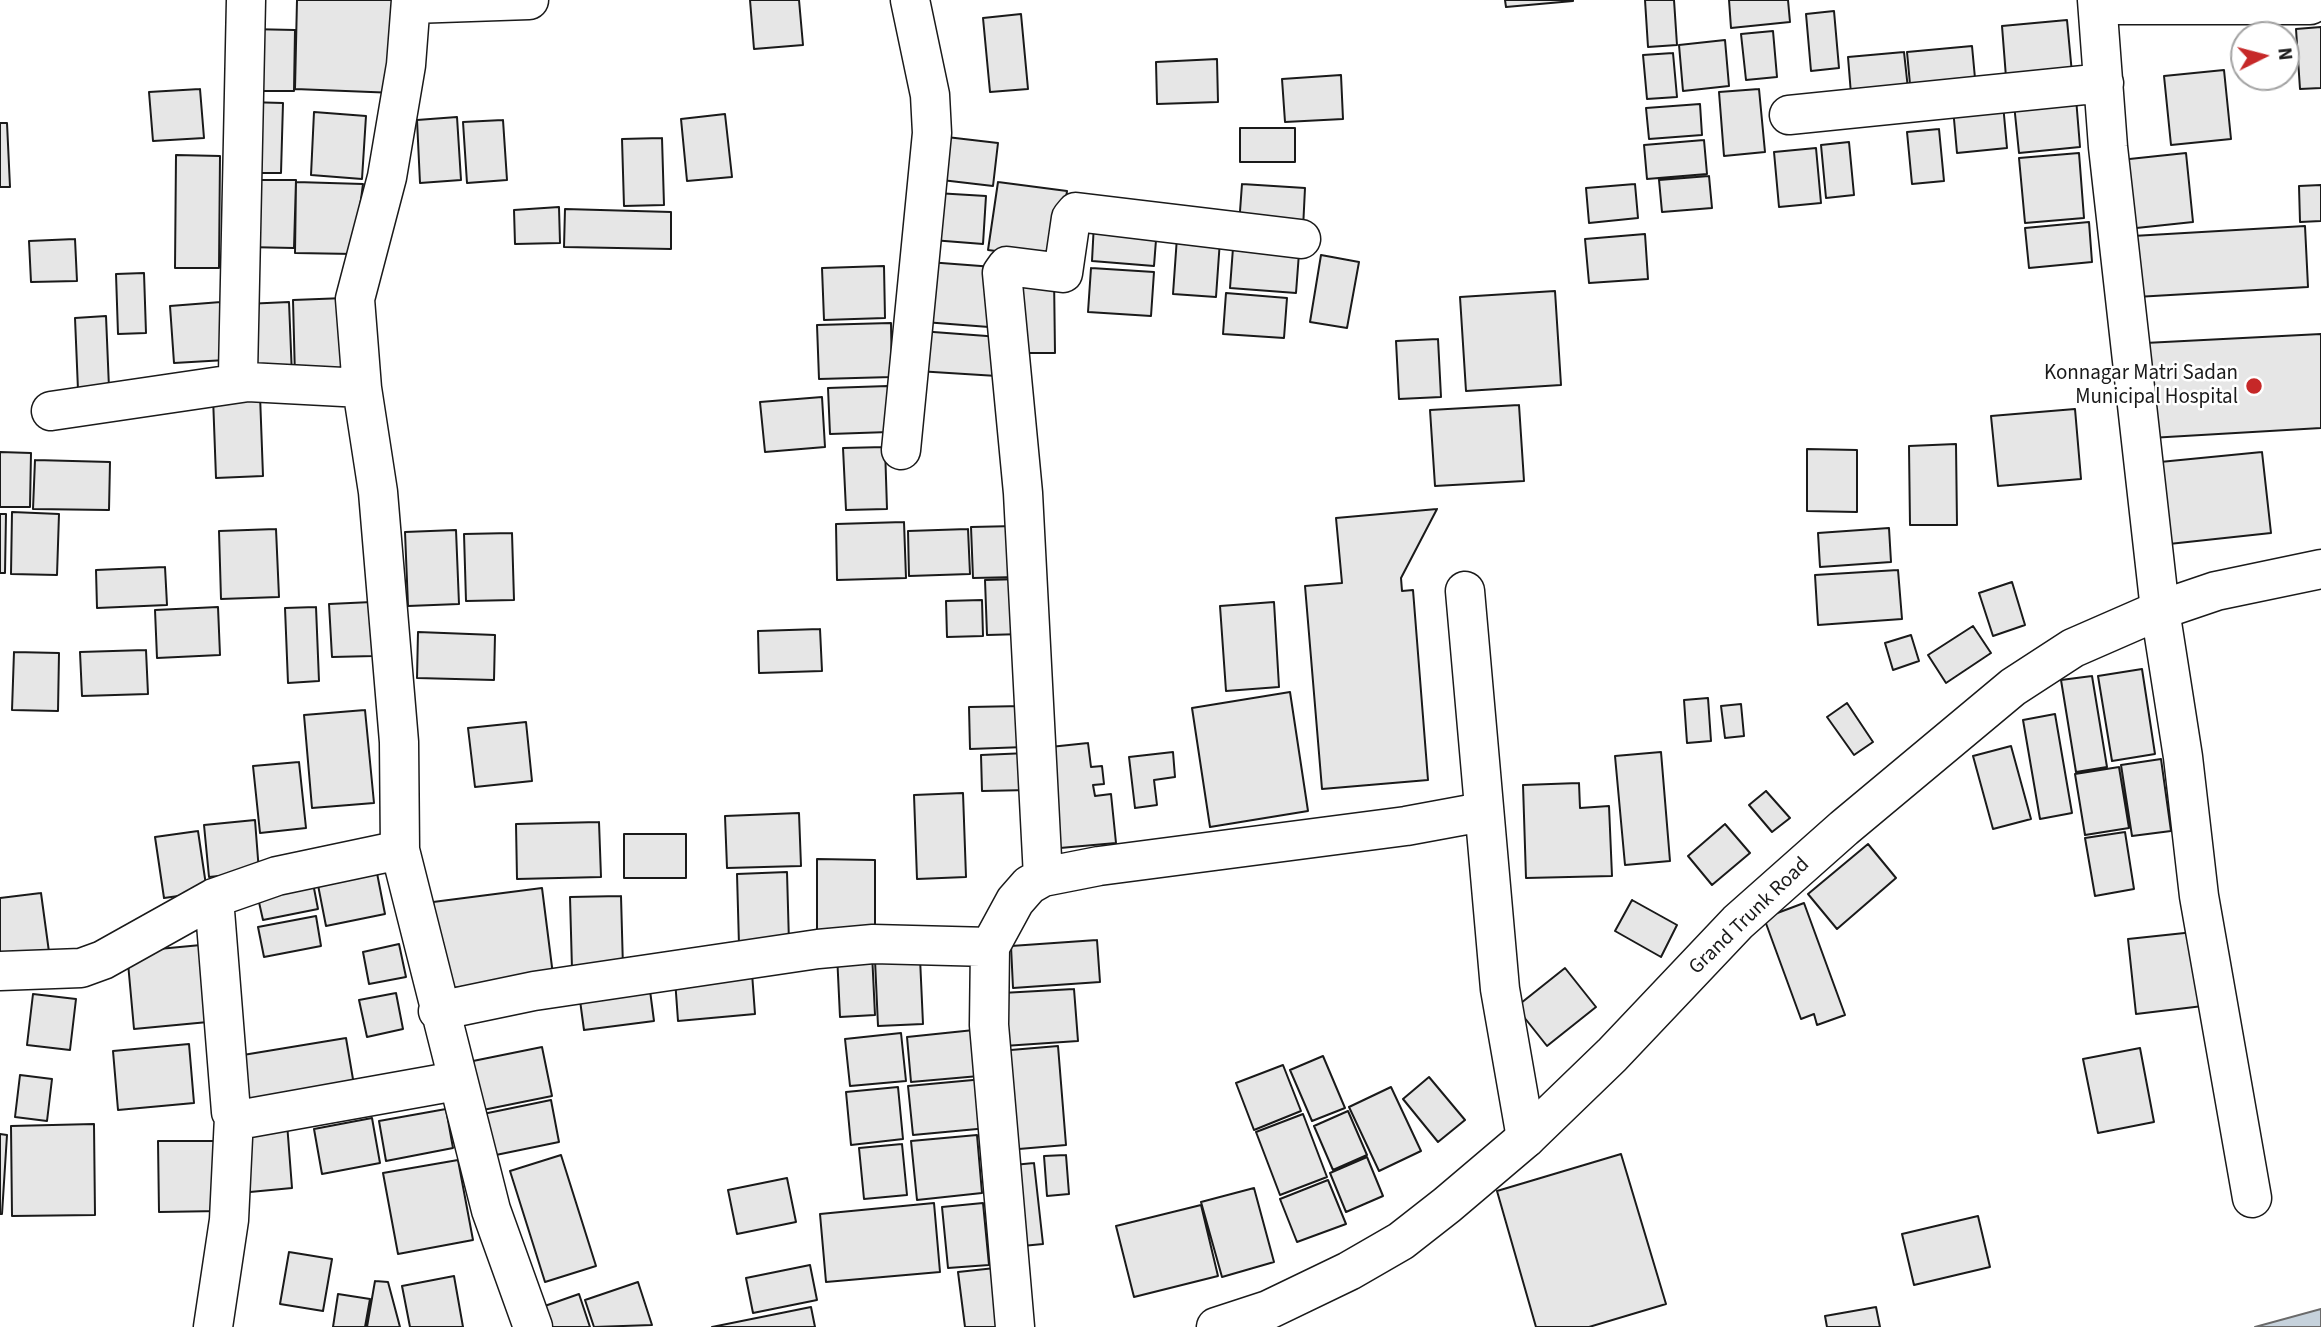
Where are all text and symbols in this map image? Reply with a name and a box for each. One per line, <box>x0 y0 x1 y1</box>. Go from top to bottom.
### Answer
north arrow <box>2230 21 2300 91</box>
text: N <box>2270 46 2298 62</box>
place label: Konnagar Matri Sadan Municipal Hospital <box>2044 361 2238 411</box>
marker: Konnagar Matri Sadan Municipal Hospital <box>2244 376 2264 396</box>
street label: Grand Trunk Road <box>1684 853 1816 981</box>

